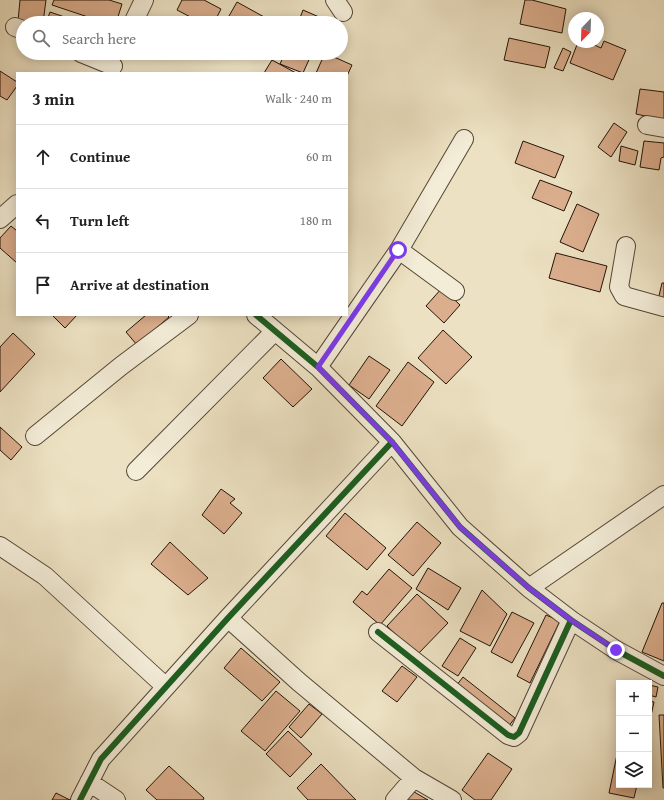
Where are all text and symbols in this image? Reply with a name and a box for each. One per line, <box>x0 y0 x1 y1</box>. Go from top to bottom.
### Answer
north arrow <box>568 12 604 48</box>
search box <box>16 16 348 60</box>
icon: search <box>30 27 52 49</box>
text: Search here <box>62 28 136 49</box>
text: 3 min <box>32 86 74 111</box>
text: Walk · 240 m <box>265 89 332 108</box>
icon: ahead <box>32 146 54 168</box>
text: Continue <box>70 146 131 167</box>
text: 60 m <box>306 147 332 166</box>
icon: left <box>32 210 54 232</box>
text: Turn left <box>70 210 129 231</box>
text: 180 m <box>300 211 332 230</box>
route start <box>389 241 407 259</box>
icon: arrive <box>32 274 54 296</box>
text: Arrive at destination <box>70 274 209 295</box>
route end <box>607 641 625 659</box>
map controls <box>616 680 652 788</box>
button: + <box>616 680 652 716</box>
button: − <box>616 716 652 752</box>
button: layers <box>616 752 652 788</box>

